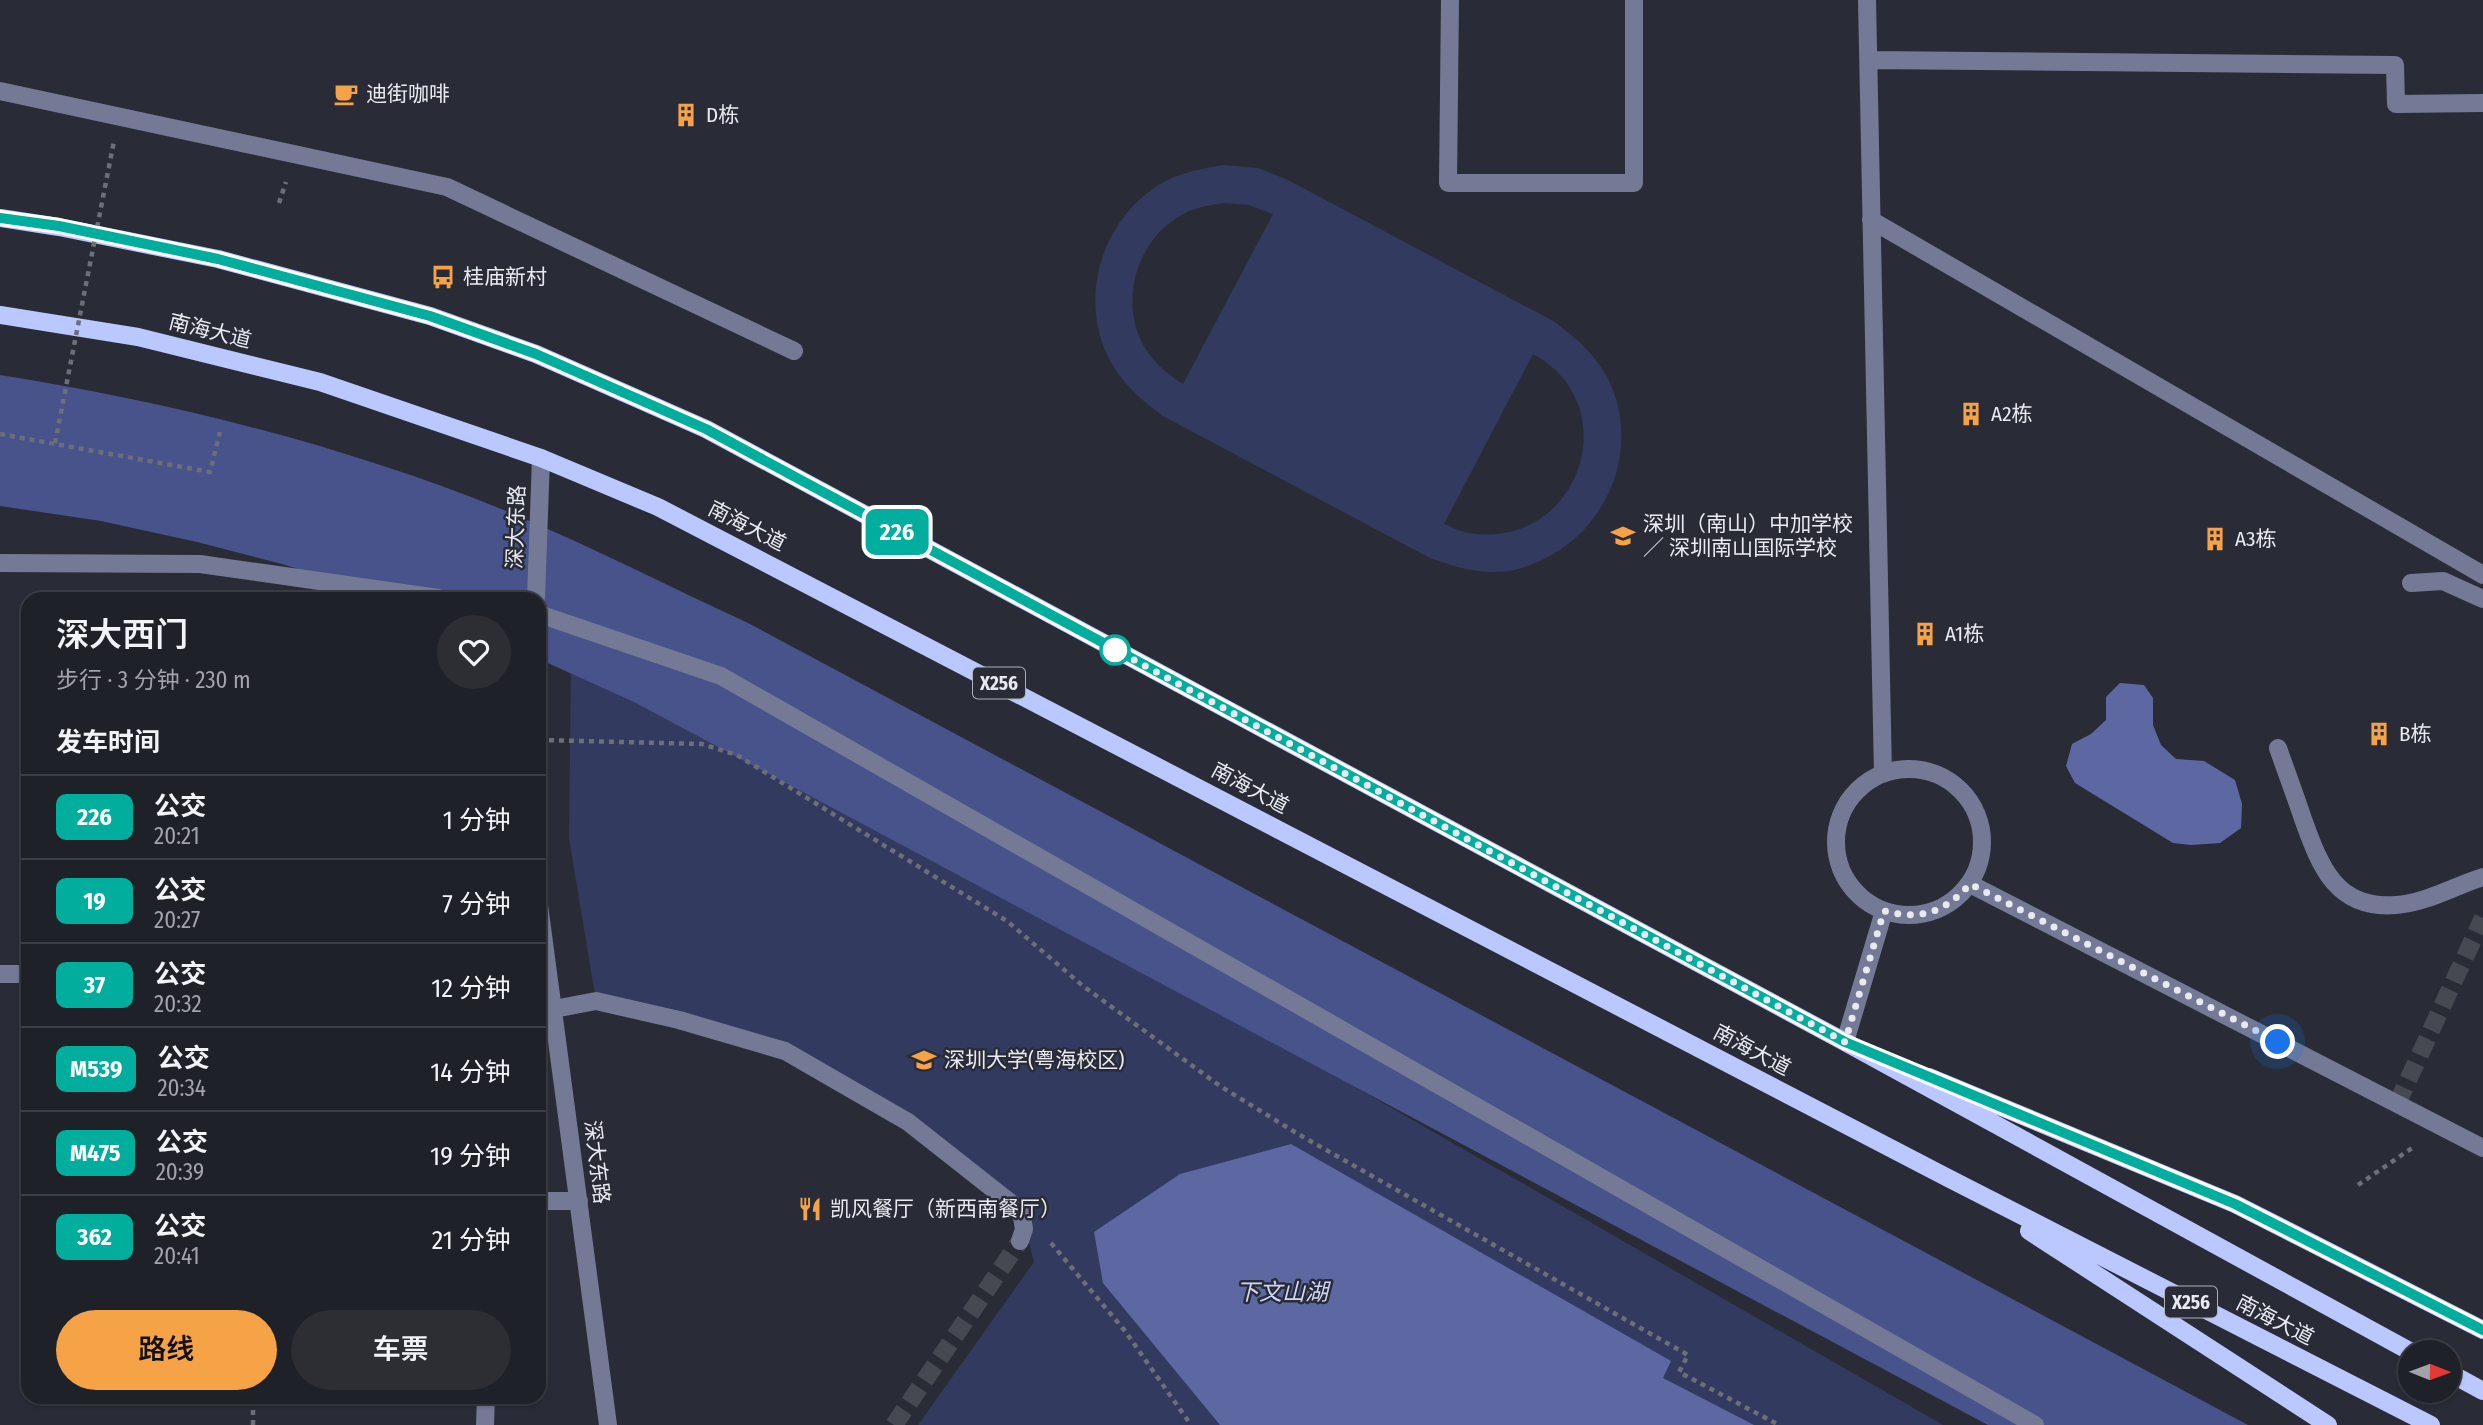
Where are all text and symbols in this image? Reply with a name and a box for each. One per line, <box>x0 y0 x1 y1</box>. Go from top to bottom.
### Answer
cafe icon: 迪街咖啡 <box>332 80 360 108</box>
place label: 迪街咖啡 <box>366 81 450 107</box>
building icon: D栋 <box>672 101 700 129</box>
place label: D栋 <box>706 102 739 128</box>
bus stop icon: 桂庙新村 <box>429 263 457 291</box>
place label: 桂庙新村 <box>463 264 547 290</box>
street label: 南海大道 <box>166 308 254 354</box>
building icon: A2栋 <box>1957 400 1985 428</box>
place label: A2栋 <box>1991 401 2033 427</box>
street label: 深大东路 <box>502 485 530 569</box>
street label: 南海大道 <box>704 495 790 557</box>
line badge: 226 <box>857 509 937 555</box>
place label: 深圳（南山）中加学校 ／ 深圳南山国际学校 <box>1643 511 1853 561</box>
text: 226 <box>880 518 914 546</box>
school or university icon: 深圳（南山）中加学校 ／ 深圳南山国际学校 <box>1609 522 1637 550</box>
building icon: A3栋 <box>2201 525 2229 553</box>
place label: A3栋 <box>2235 526 2277 552</box>
text: 深大西门 <box>56 615 188 655</box>
button: heart <box>437 615 511 689</box>
building icon: A1栋 <box>1911 620 1939 648</box>
place label: A1栋 <box>1945 621 1984 647</box>
unlabelled marker <box>1100 635 1130 665</box>
text: 步行 · 3 分钟 · 230 m <box>56 666 251 694</box>
road number: X256 <box>973 668 1025 698</box>
building icon: B栋 <box>2365 720 2393 748</box>
place label: B栋 <box>2399 721 2432 747</box>
text: 发车时间 <box>56 727 160 758</box>
street label: 南海大道 <box>1207 757 1293 819</box>
text: 公交 <box>154 791 206 822</box>
text: 226 <box>77 803 112 831</box>
text: 1 分钟 <box>443 805 511 836</box>
text: 20:21 <box>154 822 200 850</box>
text: 公交 <box>154 875 206 906</box>
text: 19 <box>83 887 106 915</box>
text: 7 分钟 <box>442 889 511 920</box>
text: 20:27 <box>154 906 200 934</box>
text: 公交 <box>154 959 206 990</box>
text: 37 <box>84 971 105 999</box>
text: 12 分钟 <box>431 973 511 1004</box>
text: 20:32 <box>154 990 202 1018</box>
street label: 南海大道 <box>1709 1019 1795 1081</box>
your location <box>2260 1024 2295 1059</box>
text: 公交 <box>157 1043 209 1074</box>
school or university icon: 深圳大学(粤海校区) <box>910 1046 938 1074</box>
place label: 深圳大学(粤海校区) <box>944 1047 1124 1073</box>
text: M539 <box>70 1055 122 1083</box>
text: 14 分钟 <box>430 1057 511 1088</box>
text: 20:34 <box>157 1074 206 1102</box>
street label: 深大东路 <box>579 1119 615 1205</box>
text: 公交 <box>156 1127 208 1158</box>
text: M475 <box>70 1139 121 1167</box>
text: 19 分钟 <box>430 1141 511 1172</box>
text: 20:39 <box>156 1158 204 1186</box>
restaurant icon: 凯风餐厅（新西南餐厅） <box>796 1195 824 1223</box>
place label: 凯风餐厅（新西南餐厅） <box>830 1196 1061 1222</box>
text: 公交 <box>154 1211 206 1242</box>
text: 362 <box>77 1223 112 1251</box>
text: 21 分钟 <box>432 1225 511 1256</box>
text: 20:41 <box>154 1242 200 1270</box>
water label: 下文山湖 <box>1236 1278 1331 1306</box>
road number: X256 <box>2165 1286 2217 1318</box>
street label: 南海大道 <box>2232 1289 2318 1351</box>
button: 路线 <box>56 1310 277 1390</box>
button: 车票 <box>291 1310 511 1390</box>
north arrow <box>2398 1340 2460 1404</box>
map controls <box>2398 1340 2461 1403</box>

